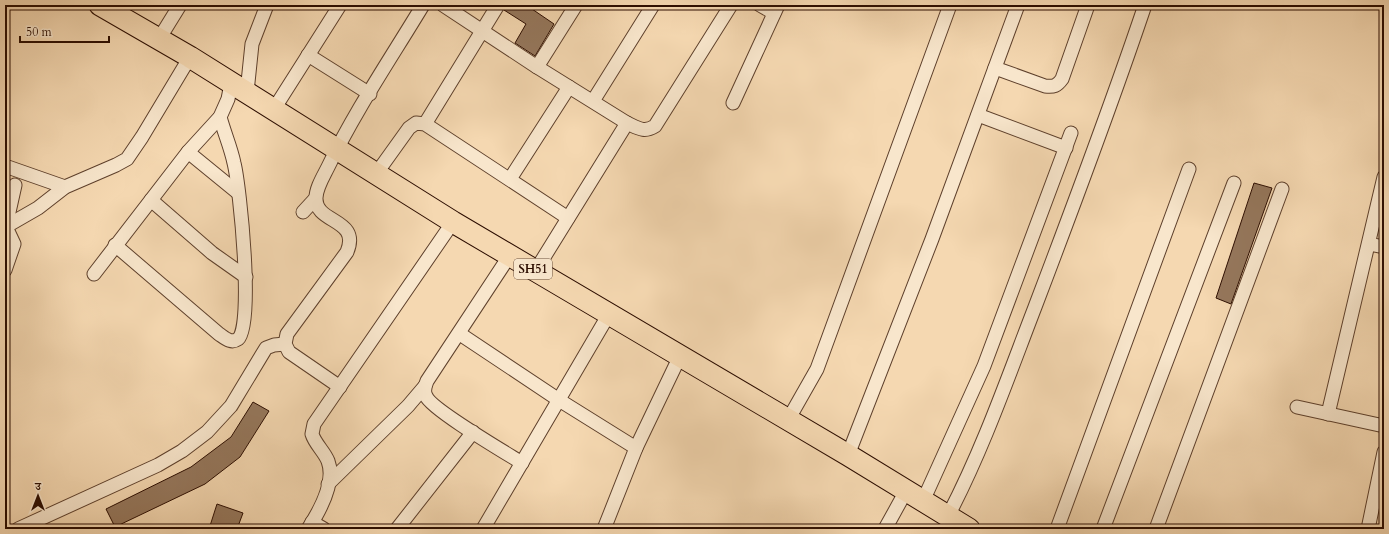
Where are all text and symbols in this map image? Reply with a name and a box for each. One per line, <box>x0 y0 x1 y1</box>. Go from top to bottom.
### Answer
scale bar <box>20 18 109 44</box>
text: 50 m <box>26 24 53 40</box>
road number: SH51 <box>514 259 552 279</box>
north arrow <box>18 476 58 516</box>
text: उ <box>34 479 42 494</box>

